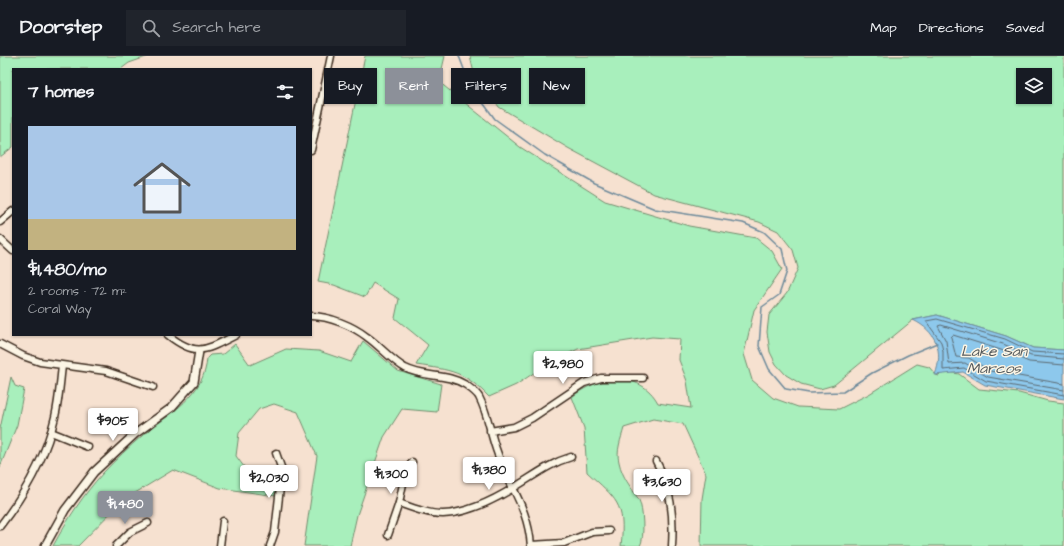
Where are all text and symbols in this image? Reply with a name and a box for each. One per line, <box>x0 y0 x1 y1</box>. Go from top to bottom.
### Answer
search box <box>126 10 406 46</box>
text: Doorstep <box>20 14 102 41</box>
icon: search <box>140 17 162 39</box>
text: Search here <box>172 17 261 38</box>
text: Map <box>870 18 897 38</box>
text: Directions <box>919 18 984 38</box>
text: Saved <box>1006 18 1044 38</box>
chip: Buy <box>324 68 377 104</box>
chip: Rent <box>385 68 443 104</box>
chip: Filters <box>451 68 521 104</box>
chip: New <box>529 68 585 104</box>
map controls <box>1016 68 1052 104</box>
button: layers <box>1016 68 1052 104</box>
text: 7 homes <box>28 80 94 104</box>
icon: filters <box>274 81 296 103</box>
icon: home <box>126 152 198 224</box>
text: $1,480/mo <box>28 258 107 282</box>
text: 2 rooms · 72 m² <box>28 282 127 300</box>
text: Coral Way <box>28 300 92 318</box>
water label: Lake San Marcos <box>961 341 1029 379</box>
pin: $2,980 <box>530 351 596 385</box>
text: $2,980 <box>542 355 584 373</box>
pin: $905 <box>89 408 137 442</box>
text: $905 <box>97 412 129 430</box>
pin: $1,380 <box>456 457 522 491</box>
pin: $1,300 <box>358 461 424 495</box>
text: $1,380 <box>472 461 506 479</box>
pin: $2,030 <box>236 465 302 499</box>
text: $1,300 <box>374 465 408 483</box>
text: $2,030 <box>249 469 289 487</box>
pin: $3,630 <box>629 469 695 503</box>
text: $3,630 <box>642 473 682 491</box>
pin: $1,480 <box>92 491 158 525</box>
text: $1,480 <box>107 495 143 513</box>

